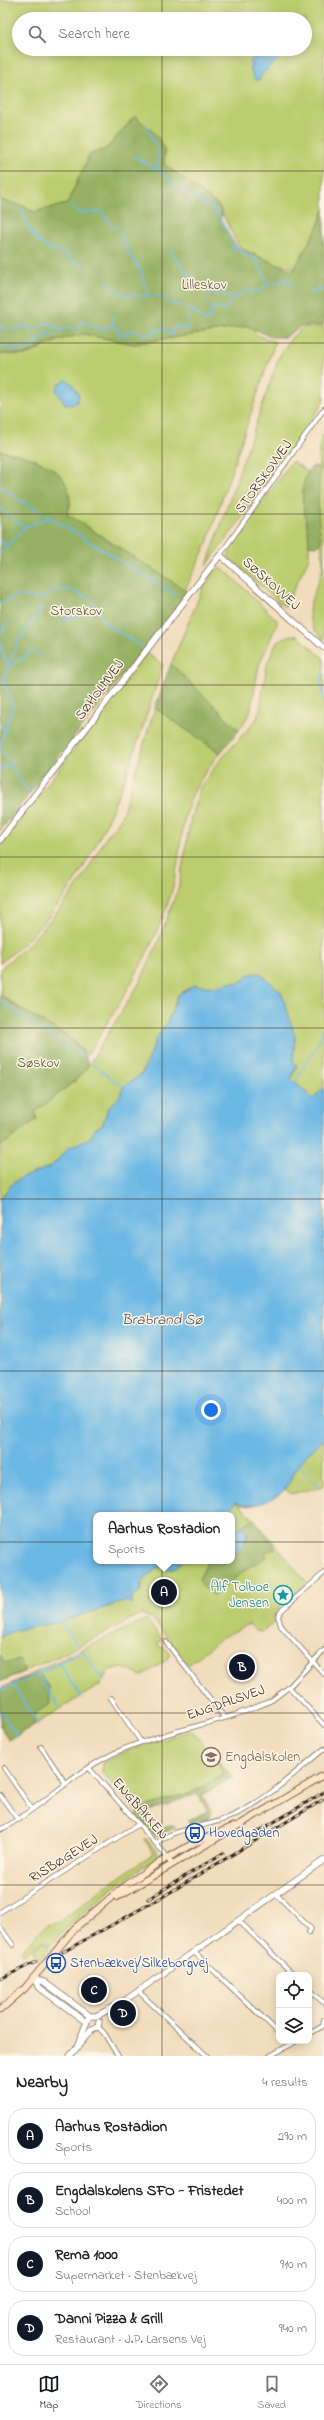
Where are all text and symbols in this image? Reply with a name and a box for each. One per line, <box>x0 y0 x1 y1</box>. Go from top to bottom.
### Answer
search box <box>12 12 312 56</box>
icon: search <box>26 23 48 45</box>
text: Search here <box>58 23 130 45</box>
park label: Lilleskov <box>182 275 227 296</box>
street label: STORSKOVVEJ <box>230 436 298 518</box>
street label: SØSKOVVEJ <box>237 552 305 616</box>
park label: Storskov <box>50 601 102 622</box>
street label: SØHOLMVEJ <box>70 655 130 725</box>
park label: Søskov <box>17 1053 60 1074</box>
water label: Brabrand Sø <box>122 1309 203 1331</box>
your location <box>201 1400 221 1420</box>
popup <box>93 1512 235 1564</box>
text: Aarhus Rostadion <box>108 1518 220 1540</box>
text: Sports <box>108 1540 145 1559</box>
pin: A <box>151 1577 177 1607</box>
place label: Alf Tolboe Jensen <box>210 1577 270 1614</box>
place icon: Alf Tolboe Jensen <box>272 1584 294 1606</box>
pin: B <box>229 1652 255 1682</box>
street label: ENGDALSVEJ <box>184 1680 268 1726</box>
school or university icon: Engdalskolen <box>200 1746 222 1768</box>
place label: Engdalskolen <box>225 1747 300 1769</box>
street label: ENGBAKKEN <box>107 1773 173 1845</box>
bus stop icon: Hovedgaden <box>184 1822 206 1844</box>
place label: Hovedgaden <box>209 1823 279 1845</box>
street label: RISBØGEVEJ <box>25 1829 103 1889</box>
bus stop icon: Stenbækvej/Silkeborgvej <box>45 1952 67 1974</box>
place label: Stenbækvej/Silkeborgvej <box>70 1953 209 1975</box>
map controls <box>276 1972 312 2044</box>
button: locate <box>276 1972 312 2008</box>
pin: C <box>81 1975 107 2005</box>
pin: D <box>110 1998 136 2028</box>
button: layers <box>276 2008 312 2044</box>
text: Nearby <box>16 2070 68 2095</box>
text: 4 results <box>262 2073 308 2092</box>
text: Aarhus Rostadion <box>55 2116 167 2138</box>
text: A <box>26 2127 34 2146</box>
text: 290 m <box>278 2127 307 2146</box>
text: Sports <box>55 2138 92 2157</box>
text: Engdalskolens SFO - Fristedet <box>55 2180 243 2202</box>
text: B <box>26 2191 34 2210</box>
text: 400 m <box>277 2191 307 2210</box>
text: School <box>55 2202 91 2221</box>
text: Rema 1000 <box>55 2244 118 2266</box>
text: C <box>26 2255 34 2274</box>
text: 910 m <box>280 2255 307 2274</box>
text: Supermarket · Stenbækvej <box>55 2266 196 2285</box>
text: Danni Pizza & Grill <box>55 2308 163 2330</box>
text: D <box>25 2319 35 2338</box>
text: 940 m <box>279 2319 307 2338</box>
text: Restaurant · J.P. Larsens Vej <box>55 2330 205 2349</box>
tab: Map <box>38 2373 60 2413</box>
tab: Directions <box>136 2373 181 2413</box>
tab: Saved <box>257 2373 286 2413</box>

